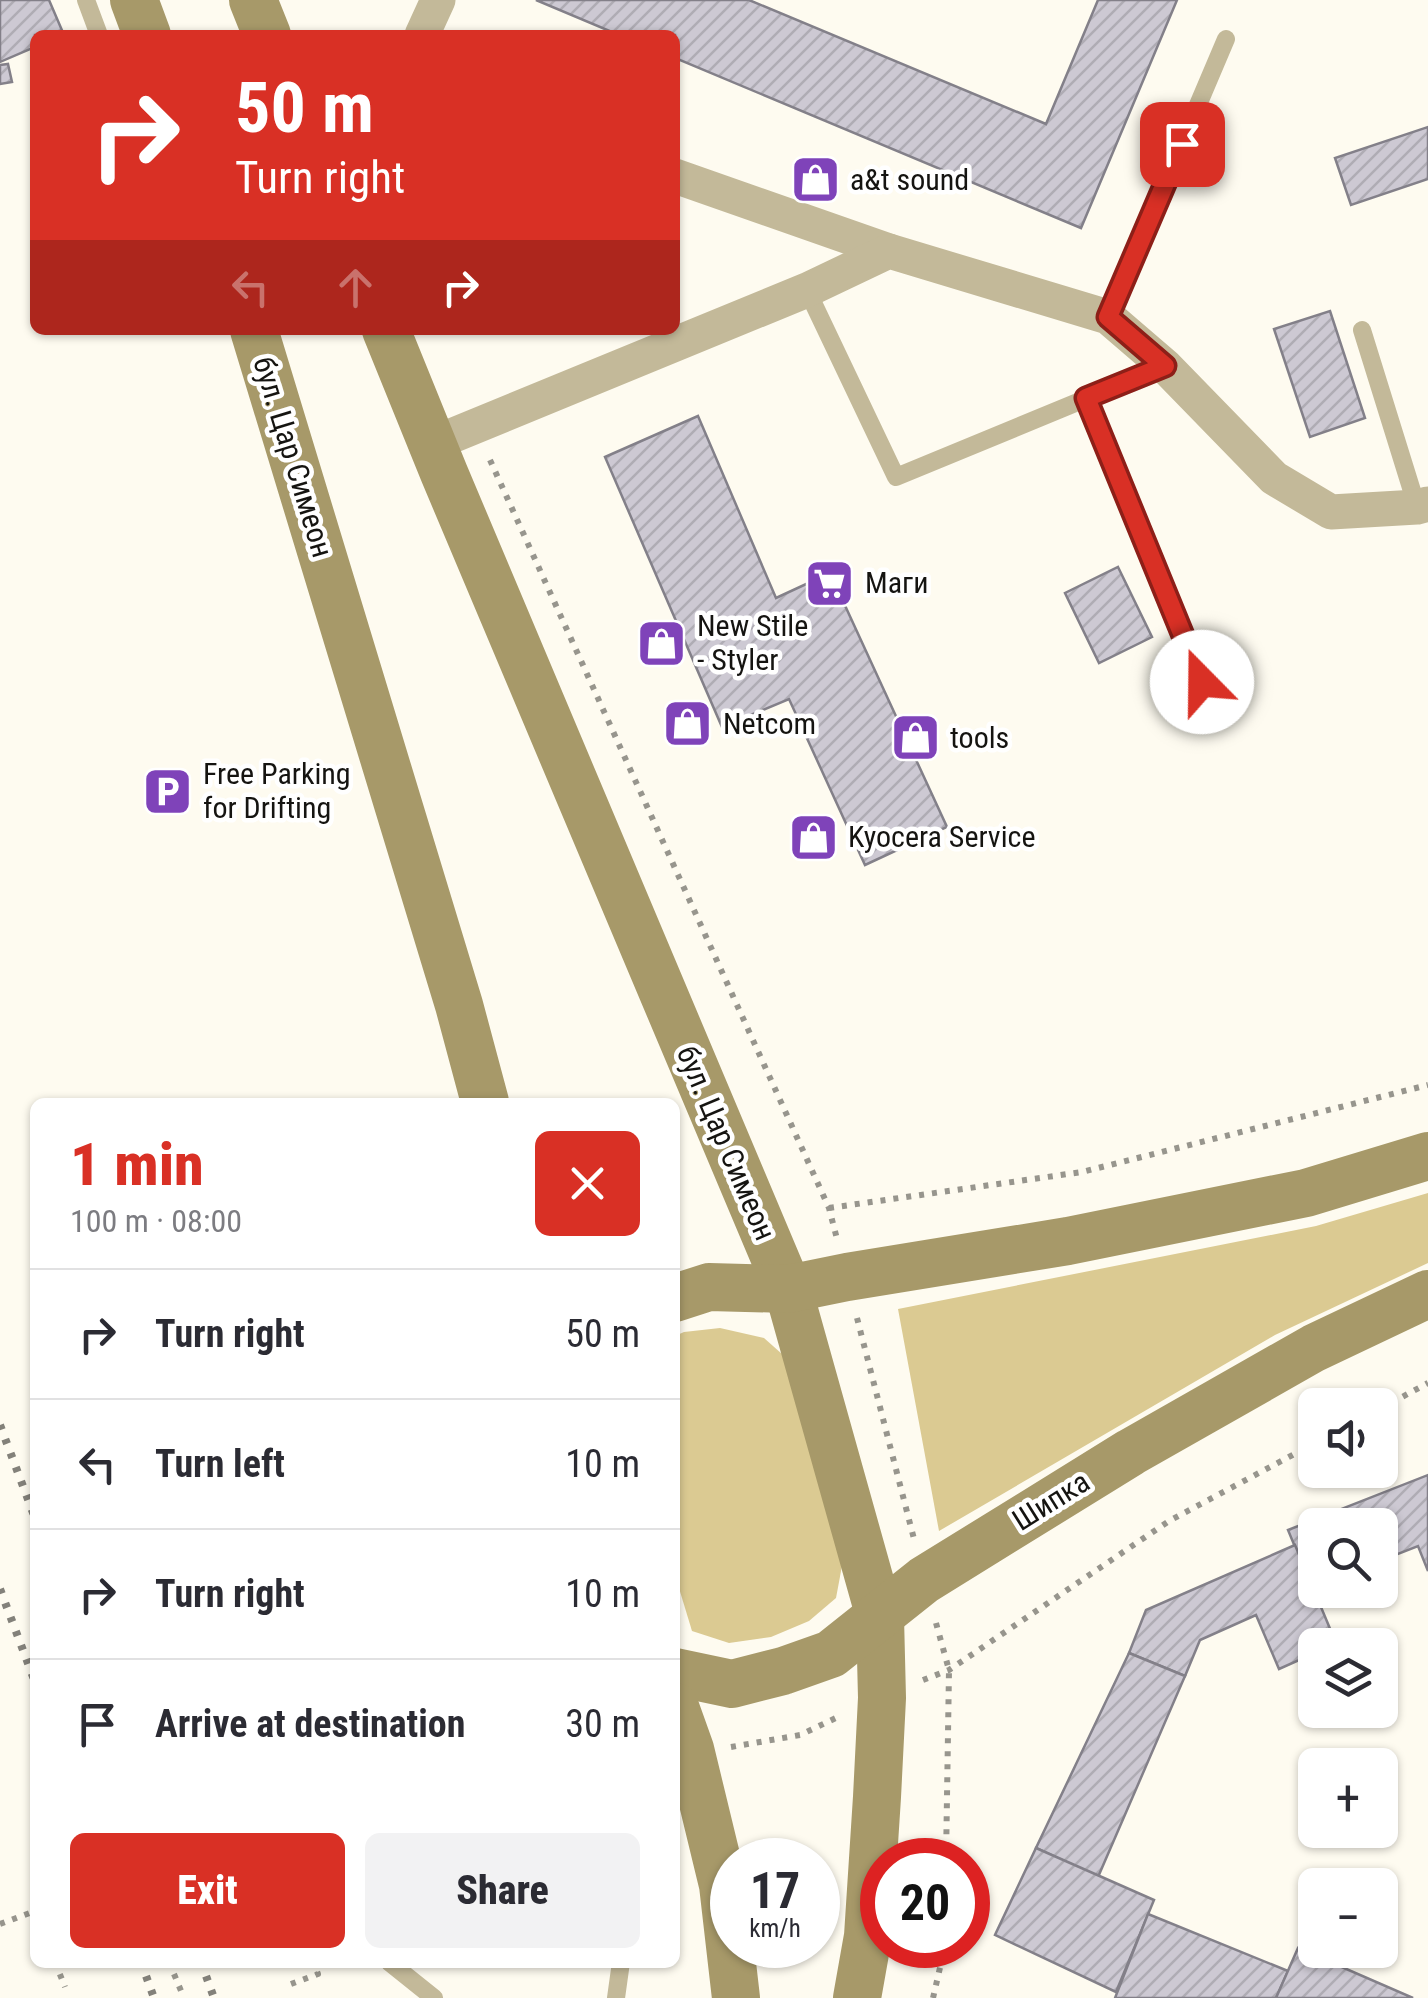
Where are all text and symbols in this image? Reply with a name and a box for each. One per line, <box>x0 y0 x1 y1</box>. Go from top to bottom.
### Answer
text: 50 m <box>235 67 374 149</box>
icon: right <box>70 70 200 200</box>
pin <box>1140 102 1225 187</box>
icon: arrive <box>1155 117 1210 172</box>
text: Turn right <box>235 151 405 204</box>
shop icon: a&t sound <box>789 154 841 206</box>
place label: a&t sound <box>850 162 969 197</box>
icon: left <box>223 260 278 315</box>
icon: ahead <box>328 260 383 315</box>
icon: right <box>433 260 488 315</box>
street label: бул. Цар Симеон <box>246 352 341 561</box>
supermarket icon: Маги <box>804 557 856 609</box>
place label: Маги <box>865 565 928 600</box>
place label: New Stile - Styler <box>697 608 808 677</box>
shop icon: New Stile - Styler <box>636 617 688 669</box>
position arrow <box>1150 630 1254 734</box>
shop icon: Netcom <box>662 698 714 750</box>
place label: Netcom <box>723 706 816 741</box>
shop icon: tools <box>889 712 941 764</box>
place label: tools <box>950 720 1009 755</box>
place label: Free Parking for Drifting <box>203 756 351 825</box>
parking icon: Free Parking for Drifting <box>142 765 194 817</box>
shop icon: Kyocera Service <box>787 811 839 863</box>
place label: Kyocera Service <box>848 819 1036 854</box>
street label: бул. Цар Симеон <box>670 1040 783 1245</box>
text: 1 min <box>70 1129 204 1200</box>
button: close <box>535 1131 640 1236</box>
text: 100 m · 08:00 <box>70 1202 242 1240</box>
icon: right <box>70 1307 125 1362</box>
text: Turn right <box>155 1312 305 1356</box>
text: 50 m <box>565 1312 640 1356</box>
map controls <box>1298 1388 1398 1968</box>
button: sound <box>1298 1388 1398 1488</box>
icon: left <box>70 1437 125 1492</box>
text: Turn left <box>155 1442 285 1486</box>
text: 10 m <box>565 1442 640 1486</box>
street label: Шипка <box>1006 1464 1096 1538</box>
button: search <box>1298 1508 1398 1608</box>
icon: right <box>70 1567 125 1622</box>
text: Turn right <box>155 1572 305 1616</box>
text: 10 m <box>565 1572 640 1616</box>
button: layers <box>1298 1628 1398 1728</box>
icon: arrive <box>70 1697 125 1752</box>
text: Arrive at destination <box>155 1702 465 1746</box>
text: 30 m <box>565 1702 640 1746</box>
button: + <box>1298 1748 1398 1848</box>
button: Exit <box>70 1833 345 1948</box>
button: Share <box>365 1833 640 1948</box>
speed limit sign: 20 <box>860 1838 990 1968</box>
text: 17 <box>750 1862 800 1920</box>
button: − <box>1298 1868 1398 1968</box>
text: km/h <box>749 1914 801 1943</box>

